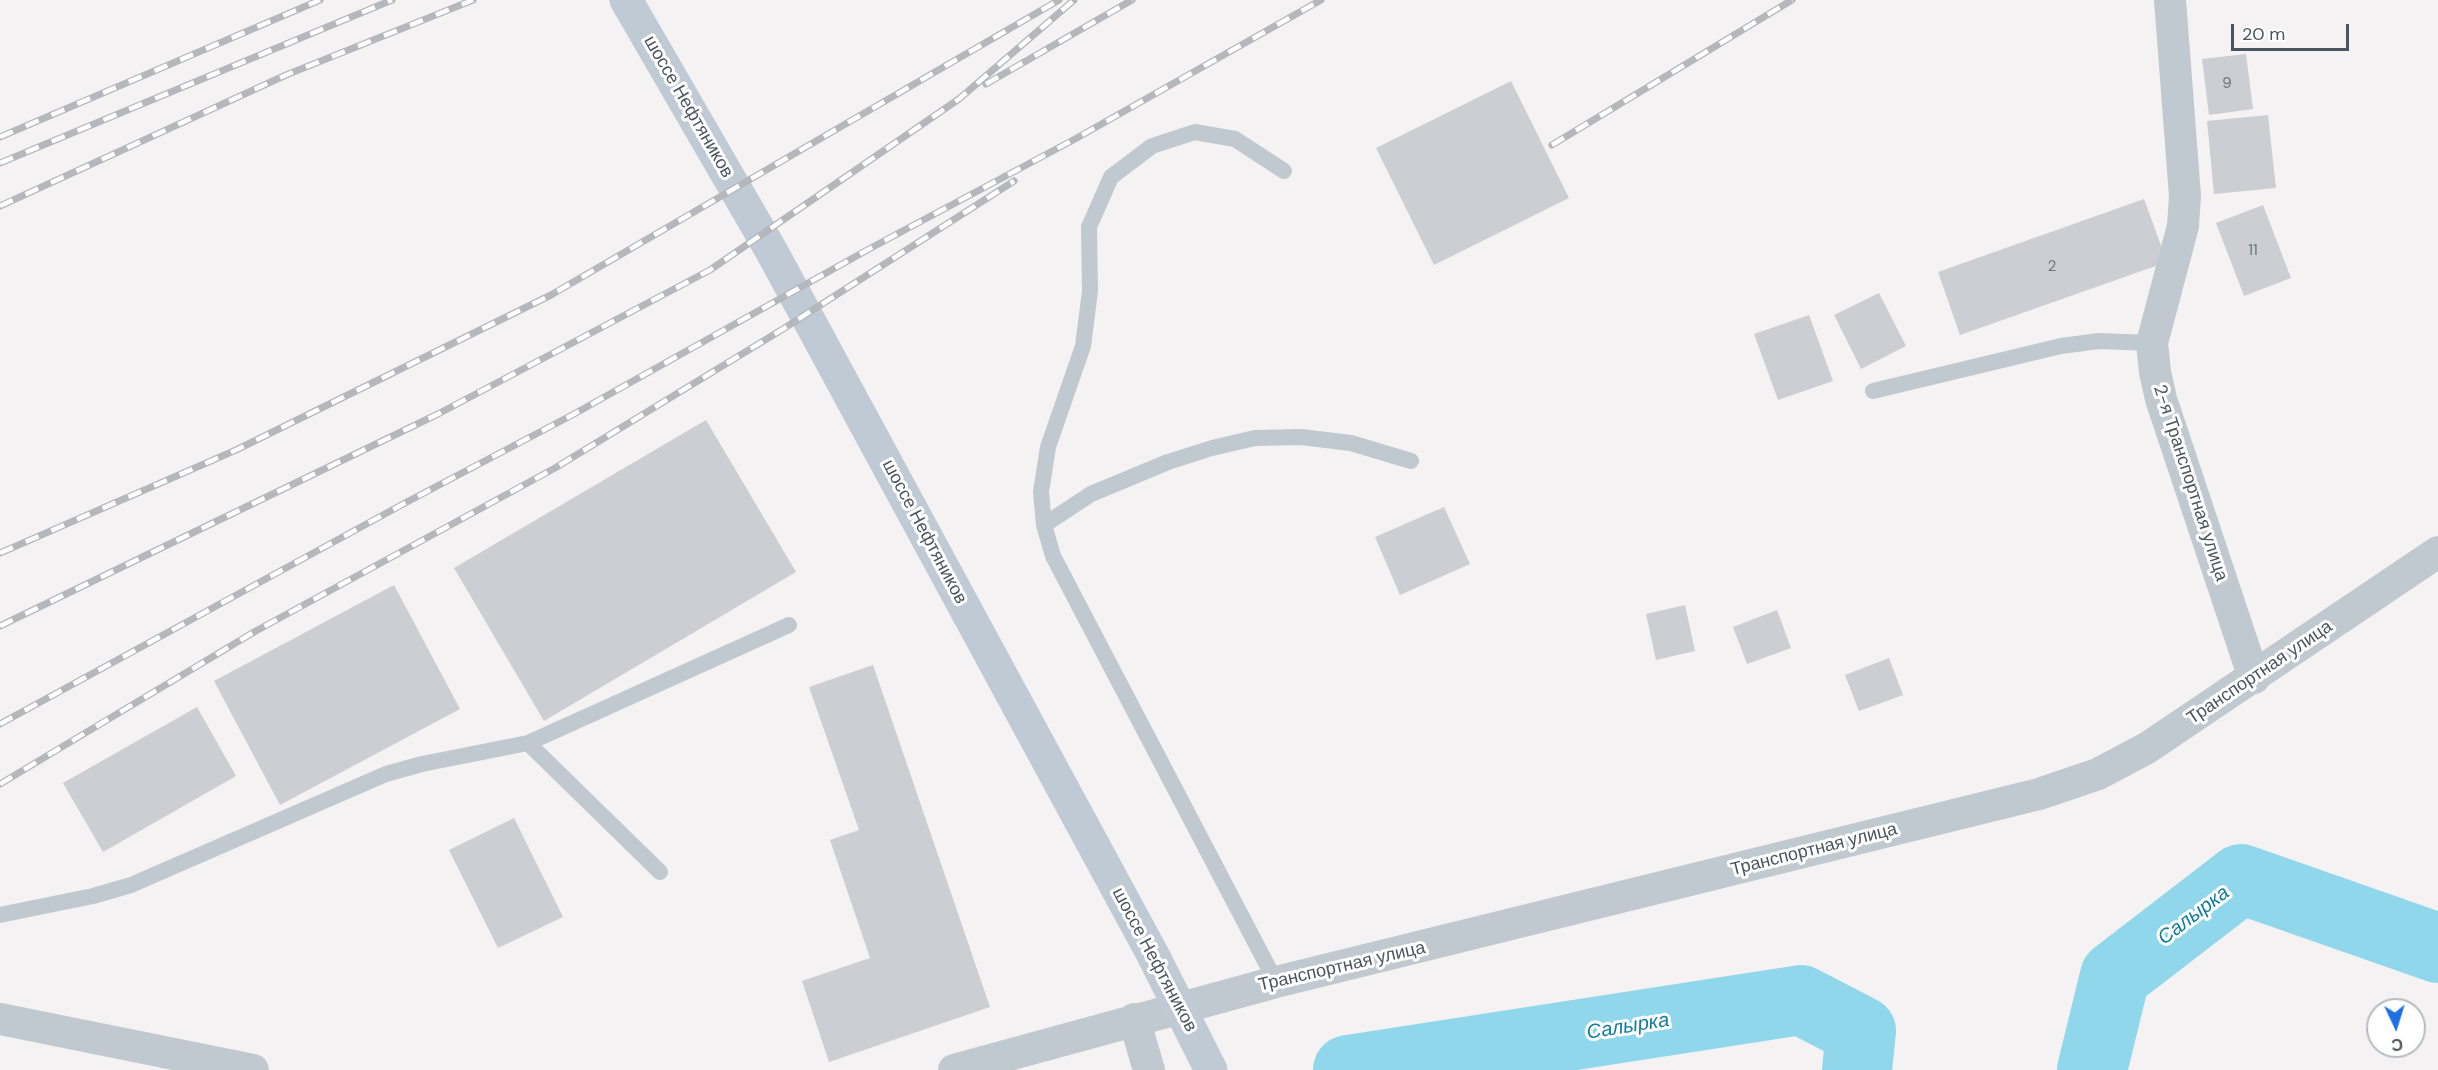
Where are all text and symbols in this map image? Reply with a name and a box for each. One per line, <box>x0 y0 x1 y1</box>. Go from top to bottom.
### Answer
scale bar <box>2234 12 2352 50</box>
text: 20 m <box>2242 22 2285 46</box>
street label: шоссе Нефтяников <box>639 32 737 182</box>
house number: 9 <box>2222 75 2232 93</box>
house number: 11 <box>2248 242 2258 260</box>
house number: 2 <box>2048 258 2056 276</box>
street label: 2-я Транспортная улица <box>2148 382 2232 584</box>
street label: шоссе Нефтяников <box>877 456 971 608</box>
street label: Транспортная улица <box>2183 616 2337 730</box>
street label: Транспортная улица <box>1729 819 1899 881</box>
water label: Салырка <box>2154 881 2234 951</box>
street label: шоссе Нефтяников <box>1107 884 1201 1036</box>
street label: Транспортная улица <box>1256 937 1428 997</box>
north arrow <box>2366 998 2426 1058</box>
water label: Салырка <box>1585 1009 1671 1045</box>
text: С <box>2391 1034 2404 1055</box>

